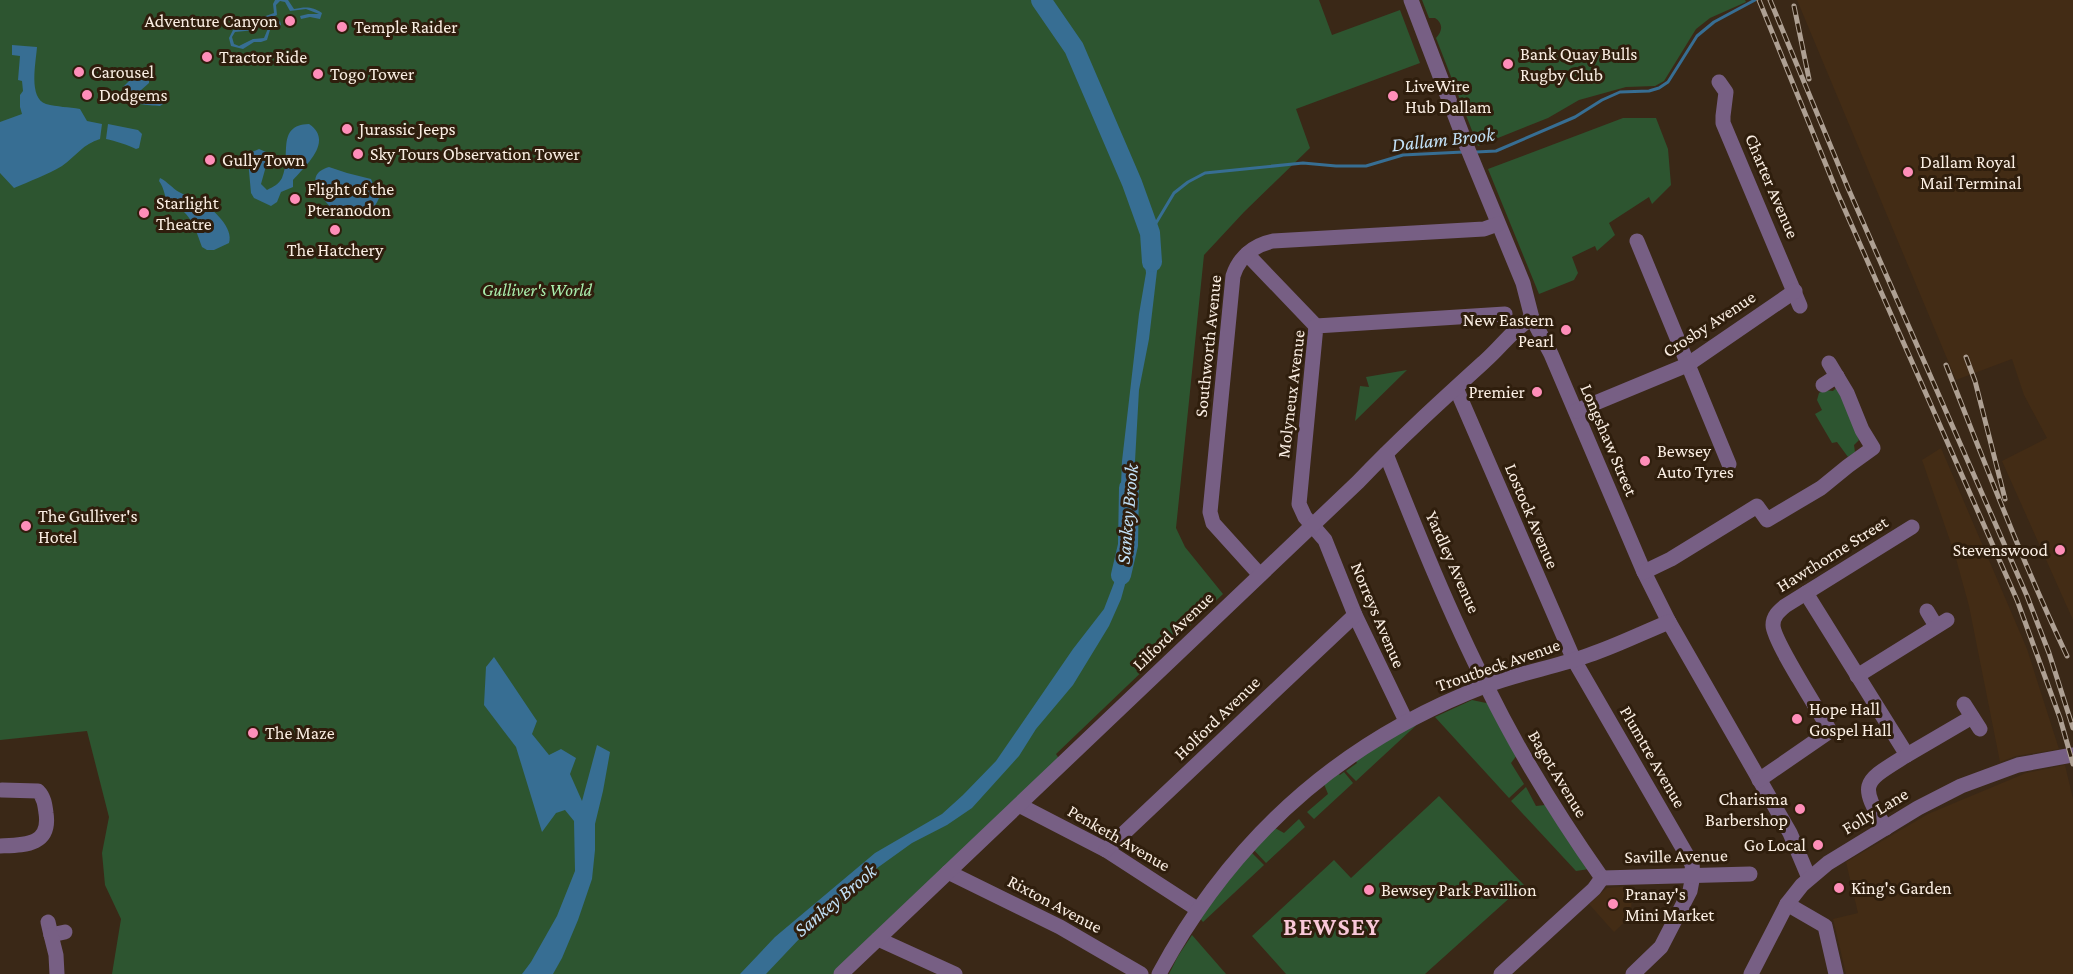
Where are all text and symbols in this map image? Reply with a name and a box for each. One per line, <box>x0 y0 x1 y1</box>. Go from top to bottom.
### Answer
place label: Adventure Canyon <box>145 11 278 31</box>
marker: Adventure Canyon <box>283 14 297 28</box>
place label: Temple Raider <box>354 17 458 37</box>
marker: Temple Raider <box>335 20 349 34</box>
place label: Bank Quay Bulls Rugby Club <box>1520 44 1637 85</box>
place label: Tractor Ride <box>219 47 307 67</box>
marker: Tractor Ride <box>200 50 214 64</box>
marker: Bank Quay Bulls Rugby Club <box>1501 57 1515 71</box>
place label: Carousel <box>91 62 154 82</box>
place label: Togo Tower <box>330 64 415 84</box>
marker: Carousel <box>72 65 86 79</box>
marker: Togo Tower <box>311 67 325 81</box>
place label: LiveWire Hub Dallam <box>1405 76 1492 117</box>
place label: Dodgems <box>99 85 167 105</box>
marker: Dodgems <box>80 88 94 102</box>
marker: LiveWire Hub Dallam <box>1386 89 1400 103</box>
place label: Jurassic Jeeps <box>357 119 456 139</box>
marker: Jurassic Jeeps <box>340 122 354 136</box>
water label: Dallam Brook <box>1390 123 1497 155</box>
street label: Charter Avenue <box>1741 131 1803 241</box>
place label: Sky Tours Observation Tower <box>370 144 581 164</box>
marker: Sky Tours Observation Tower <box>351 147 365 161</box>
place label: Gully Town <box>222 150 305 170</box>
place label: Dallam Royal Mail Terminal <box>1920 152 2022 193</box>
marker: Gully Town <box>203 153 217 167</box>
marker: Dallam Royal Mail Terminal <box>1901 165 1915 179</box>
place label: Flight of the Pteranodon <box>307 179 394 220</box>
marker: Flight of the Pteranodon <box>288 192 302 206</box>
place label: Starlight Theatre <box>156 193 220 234</box>
marker: Starlight Theatre <box>137 206 151 220</box>
marker: The Hatchery <box>328 223 342 237</box>
place label: The Hatchery <box>287 240 384 260</box>
street label: Southworth Avenue <box>1191 274 1225 418</box>
park label: Gulliver's World <box>482 280 593 300</box>
street label: Crosby Avenue <box>1659 287 1759 361</box>
place label: New Eastern Pearl <box>1463 310 1554 351</box>
marker: New Eastern Pearl <box>1559 323 1573 337</box>
street label: Molyneux Avenue <box>1273 329 1309 459</box>
street label: Longshaw Street <box>1576 381 1642 500</box>
place label: Premier <box>1469 382 1526 402</box>
marker: Premier <box>1530 385 1544 399</box>
place label: Bewsey Auto Tyres <box>1657 441 1734 482</box>
marker: Bewsey Auto Tyres <box>1638 454 1652 468</box>
street label: Lostock Avenue <box>1501 460 1563 572</box>
water label: Sankey Brook <box>1112 462 1143 565</box>
place label: The Gulliver's Hotel <box>38 506 137 547</box>
street label: Yardley Avenue <box>1422 508 1484 616</box>
street label: Hawthorne Street <box>1773 511 1892 596</box>
marker: The Gulliver's Hotel <box>19 519 33 533</box>
place label: Stevenswood <box>1953 540 2049 560</box>
marker: Stevenswood <box>2053 543 2067 557</box>
street label: Norreys Avenue <box>1347 559 1409 671</box>
street label: Lilford Avenue <box>1128 587 1218 674</box>
street label: Troutbeck Avenue <box>1433 634 1563 696</box>
street label: Holford Avenue <box>1170 672 1264 764</box>
place label: Hope Hall Gospel Hall <box>1809 699 1892 740</box>
street label: Plumtre Avenue <box>1616 703 1690 811</box>
marker: Hope Hall Gospel Hall <box>1790 712 1804 726</box>
place label: The Maze <box>265 723 335 743</box>
marker: The Maze <box>246 726 260 740</box>
street label: Bagot Avenue <box>1524 727 1592 821</box>
street label: Folly Lane <box>1838 783 1912 838</box>
place label: Charisma Barbershop <box>1705 789 1788 830</box>
street label: Penketh Avenue <box>1064 801 1174 875</box>
marker: Charisma Barbershop <box>1793 802 1807 816</box>
place label: Go Local <box>1744 835 1806 855</box>
marker: Go Local <box>1811 838 1825 852</box>
street label: Saville Avenue <box>1624 845 1728 867</box>
water label: Sankey Brook <box>789 858 882 942</box>
street label: Rixton Avenue <box>1004 871 1106 937</box>
place label: King's Garden <box>1851 878 1952 898</box>
place label: Bewsey Park Pavillion <box>1381 880 1537 900</box>
marker: King's Garden <box>1832 881 1846 895</box>
marker: Bewsey Park Pavillion <box>1362 883 1376 897</box>
place label: Pranay's Mini Market <box>1625 884 1715 925</box>
marker: Pranay's Mini Market <box>1606 897 1620 911</box>
district label: BEWSEY <box>1283 913 1381 940</box>

